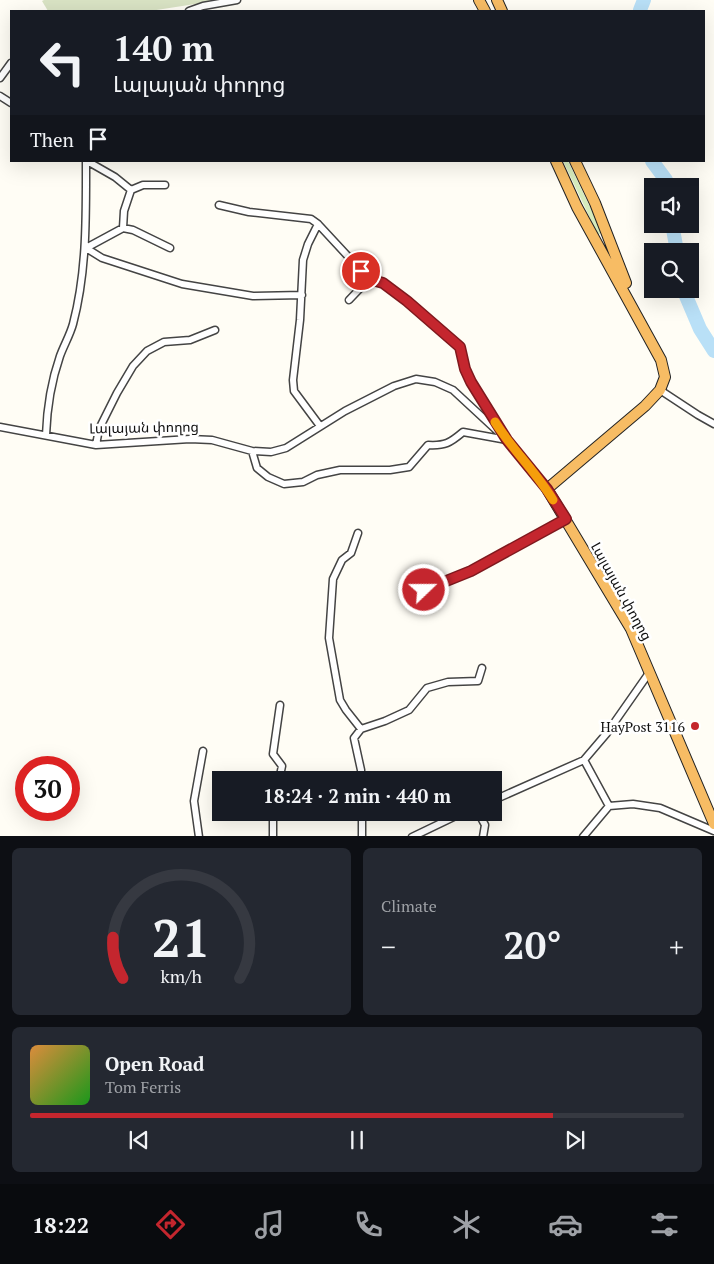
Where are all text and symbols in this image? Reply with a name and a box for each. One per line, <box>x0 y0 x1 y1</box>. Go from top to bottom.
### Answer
text: 140 m <box>113 25 214 71</box>
icon: left <box>30 30 95 95</box>
text: Լալայան փողոց <box>113 69 286 98</box>
icon: arrive <box>84 125 112 153</box>
text: Then <box>30 127 74 152</box>
map controls <box>644 178 699 298</box>
button: sound <box>644 178 699 233</box>
button: search <box>644 243 699 298</box>
pin <box>340 250 382 292</box>
icon: arrive <box>347 257 375 285</box>
street label: Լալայան փողոց <box>89 417 199 437</box>
street label: Լալայան փողոց <box>587 538 657 644</box>
position arrow <box>397 563 449 615</box>
place label: HayPost 3116 <box>600 717 686 736</box>
marker: HayPost 3116 <box>689 720 701 732</box>
speed limit sign: 30 <box>15 756 80 821</box>
text: 18:24 · 2 min · 440 m <box>263 783 451 808</box>
text: Climate <box>381 895 437 917</box>
text: 21 <box>152 903 211 972</box>
text: 20° <box>503 920 562 970</box>
text: − <box>381 928 396 965</box>
text: + <box>669 928 684 965</box>
text: km/h <box>161 964 203 988</box>
text: Open Road <box>105 1051 205 1076</box>
text: Tom Ferris <box>105 1076 181 1098</box>
icon: previous <box>125 1126 153 1154</box>
icon: pause <box>343 1126 371 1154</box>
icon: next <box>561 1126 589 1154</box>
icon: directions <box>153 1207 188 1242</box>
icon: music <box>252 1207 287 1242</box>
icon: phone <box>351 1207 386 1242</box>
icon: climate <box>449 1207 484 1242</box>
icon: car <box>548 1207 583 1242</box>
icon: filters <box>647 1207 682 1242</box>
text: 18:22 <box>32 1210 89 1239</box>

